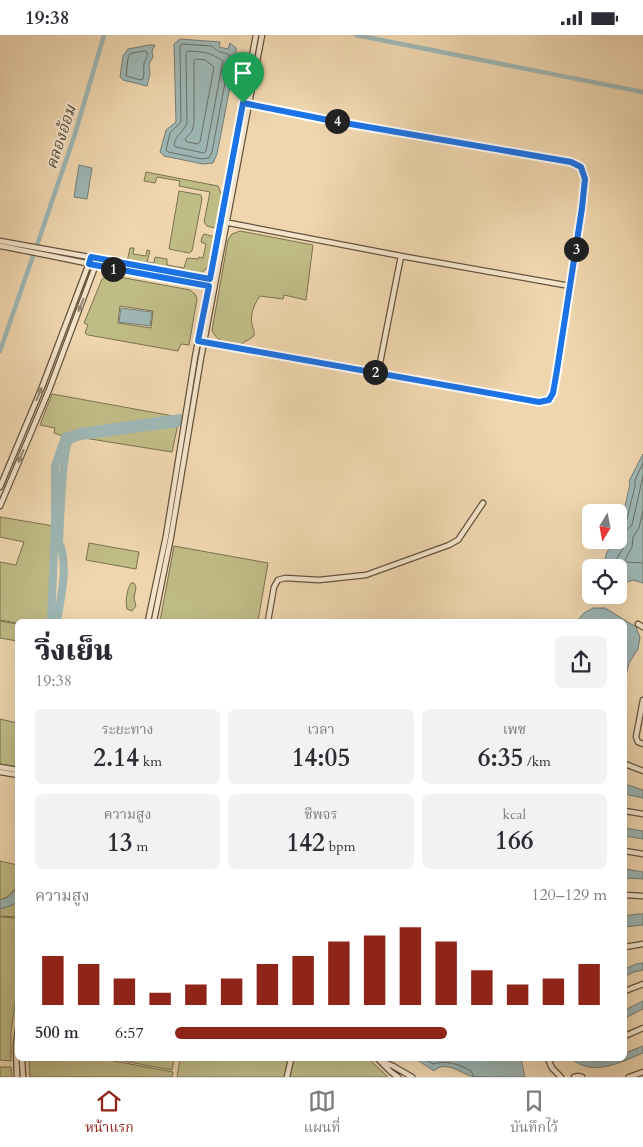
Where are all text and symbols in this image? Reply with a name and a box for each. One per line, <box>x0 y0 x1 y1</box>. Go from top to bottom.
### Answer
text: 19:38 <box>25 5 69 31</box>
pin <box>222 52 264 103</box>
icon: arrive <box>229 59 257 87</box>
water label: คลองอ้อม <box>40 101 82 172</box>
pin: 4 <box>324 109 350 133</box>
text: 4 <box>334 112 341 131</box>
pin: 3 <box>564 237 588 261</box>
text: 3 <box>573 240 580 259</box>
pin: 1 <box>100 257 126 281</box>
text: 1 <box>110 260 117 279</box>
one-way arrow <box>77 298 85 313</box>
pin: 2 <box>362 359 388 385</box>
text: 2 <box>372 363 379 382</box>
one-way arrow <box>35 386 43 401</box>
one-way arrow <box>17 449 25 464</box>
north arrow <box>582 504 628 549</box>
map controls <box>582 504 627 604</box>
button: locate <box>582 559 627 604</box>
text: วิ่งเย็น <box>35 632 113 670</box>
button: share <box>555 636 607 688</box>
text: 19:38 <box>35 670 72 692</box>
text: ระยะทาง <box>102 720 154 739</box>
text: เวลา <box>307 720 335 739</box>
text: เพซ <box>503 720 526 739</box>
text: 2.14 <box>93 741 139 775</box>
text: 14:05 <box>292 741 350 775</box>
text: 6:35 <box>478 741 523 775</box>
text: km <box>139 752 162 771</box>
text: /km <box>523 752 551 771</box>
text: ความสูง <box>104 805 152 824</box>
text: ชีพจร <box>304 805 338 824</box>
text: kcal <box>503 805 526 824</box>
text: 166 <box>495 824 534 858</box>
text: 13 <box>107 826 133 860</box>
text: 142 <box>286 826 325 860</box>
text: m <box>133 837 148 856</box>
text: bpm <box>325 837 355 856</box>
text: 120–129 m <box>531 884 607 906</box>
text: ความสูง <box>35 885 90 907</box>
text: 500 m <box>35 1022 79 1044</box>
text: 6:57 <box>115 1022 144 1044</box>
tab: หน้าแรก <box>85 1087 134 1139</box>
tab: แผนที่ <box>304 1087 340 1139</box>
tab: บันทึกไว้ <box>510 1087 558 1139</box>

